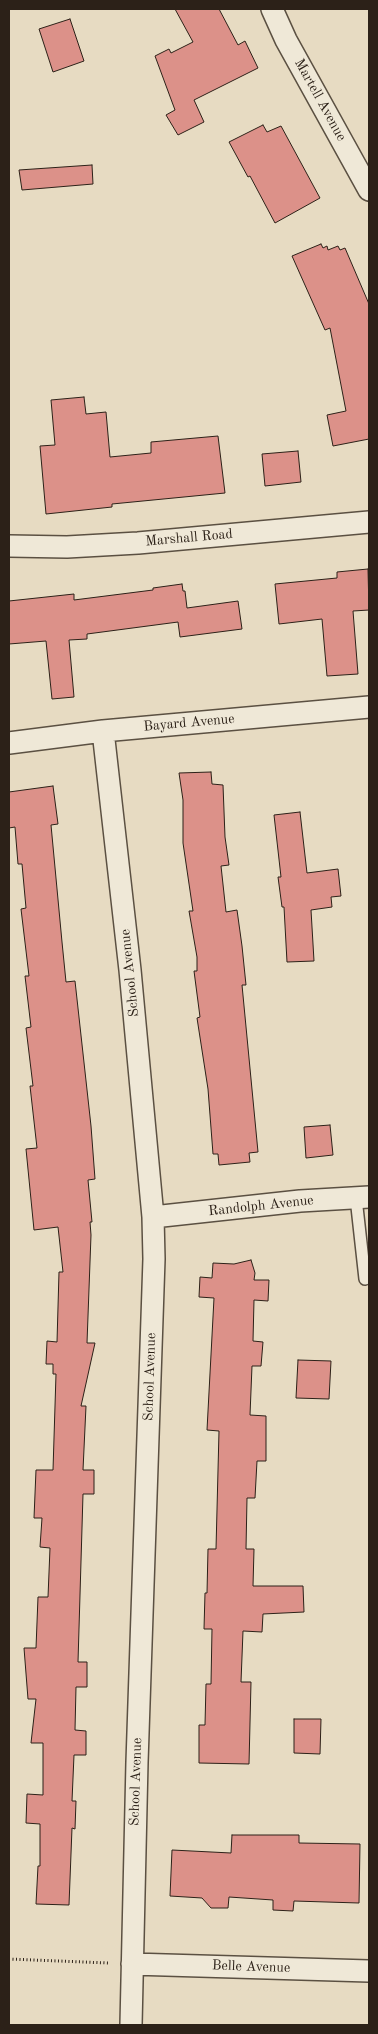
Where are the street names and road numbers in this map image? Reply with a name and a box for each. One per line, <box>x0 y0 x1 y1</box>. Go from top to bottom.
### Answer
street label: Martell Avenue <box>290 56 350 144</box>
street label: Marshall Road <box>145 526 233 550</box>
street label: Bayard Avenue <box>143 711 235 735</box>
street label: School Avenue <box>117 928 143 1018</box>
street label: Randolph Avenue <box>208 1192 314 1220</box>
street label: School Avenue <box>140 1333 160 1421</box>
street label: School Avenue <box>126 1738 146 1826</box>
street label: Belle Avenue <box>211 1957 291 1977</box>

